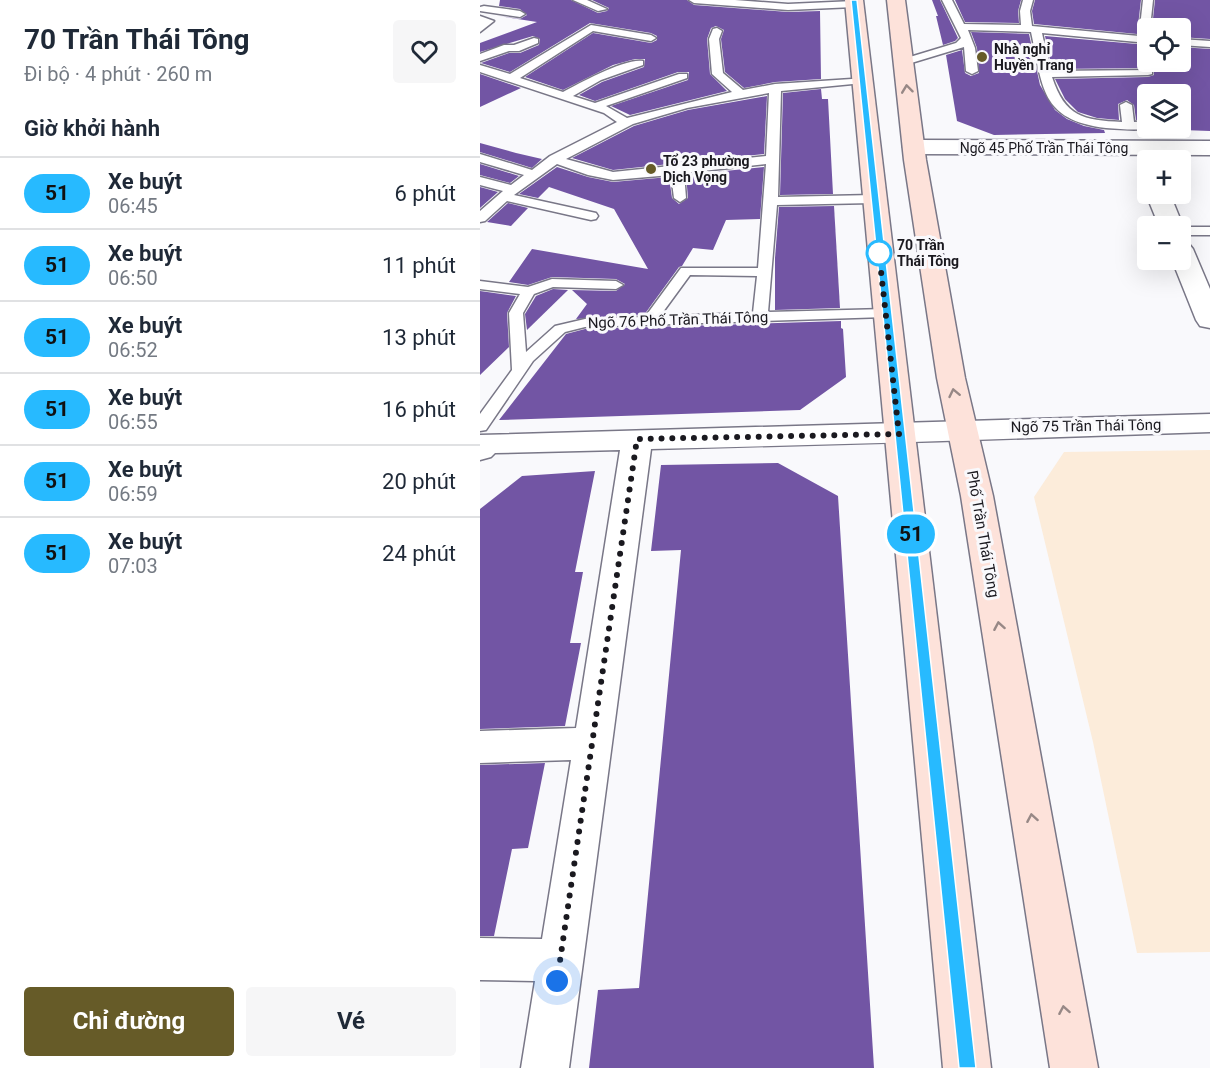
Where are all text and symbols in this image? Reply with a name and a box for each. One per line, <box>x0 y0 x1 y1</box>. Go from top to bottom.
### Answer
map controls <box>1137 18 1191 270</box>
button: locate <box>1137 18 1191 72</box>
button: heart <box>393 20 456 83</box>
text: 70 Trần Thái Tông <box>24 23 250 56</box>
place label: Nhà nghỉ Huyền Trang <box>994 41 1074 73</box>
marker: Nhà nghỉ Huyền Trang <box>975 50 989 64</box>
text: Đi bộ · 4 phút · 260 m <box>24 62 212 86</box>
one-way arrow <box>901 84 914 93</box>
button: layers <box>1137 84 1191 138</box>
text: Giờ khởi hành <box>24 116 160 141</box>
street label: Ngõ 45 Phố Trần Thái Tông <box>960 140 1128 156</box>
button: + <box>1137 150 1191 204</box>
place label: Tổ 23 phường Dịch Vọng <box>663 153 750 185</box>
marker: Tổ 23 phường Dịch Vọng <box>644 162 658 176</box>
text: Xe buýt <box>108 169 182 194</box>
text: 51 <box>45 181 69 205</box>
text: 6 phút <box>394 181 456 206</box>
text: 06:45 <box>108 194 158 218</box>
button: − <box>1137 216 1191 270</box>
place label: 70 Trần Thái Tông <box>897 237 959 269</box>
marker: 70 Trần Thái Tông <box>866 240 892 266</box>
text: Xe buýt <box>108 241 182 266</box>
text: 51 <box>45 253 69 277</box>
text: 11 phút <box>382 253 456 278</box>
text: 06:50 <box>108 266 158 290</box>
street label: Ngõ 76 Phố Trần Thái Tông <box>587 308 769 332</box>
text: Xe buýt <box>108 313 182 338</box>
text: 51 <box>45 325 69 349</box>
text: 13 phút <box>382 325 456 350</box>
text: 06:52 <box>108 338 158 362</box>
text: Xe buýt <box>108 385 182 410</box>
one-way arrow <box>949 388 962 398</box>
text: 51 <box>45 397 69 421</box>
text: 16 phút <box>382 397 456 422</box>
text: 06:55 <box>108 410 158 434</box>
street label: Ngõ 75 Trần Thái Tông <box>1011 416 1161 436</box>
text: Xe buýt <box>108 457 182 482</box>
text: 51 <box>45 469 69 493</box>
text: 20 phút <box>382 469 456 494</box>
street label: Phố Trần Thái Tông <box>963 469 1003 599</box>
text: 06:59 <box>108 482 158 506</box>
line badge: 51 <box>884 514 938 554</box>
text: 51 <box>899 522 923 546</box>
text: Xe buýt <box>108 529 182 554</box>
text: 51 <box>45 541 69 565</box>
text: 24 phút <box>382 541 456 566</box>
text: 07:03 <box>108 554 158 578</box>
one-way arrow <box>993 621 1006 631</box>
one-way arrow <box>1026 813 1038 823</box>
your location <box>542 966 572 996</box>
button: Chỉ đường <box>24 987 234 1056</box>
button: Vé <box>246 987 456 1056</box>
one-way arrow <box>1058 1006 1071 1016</box>

